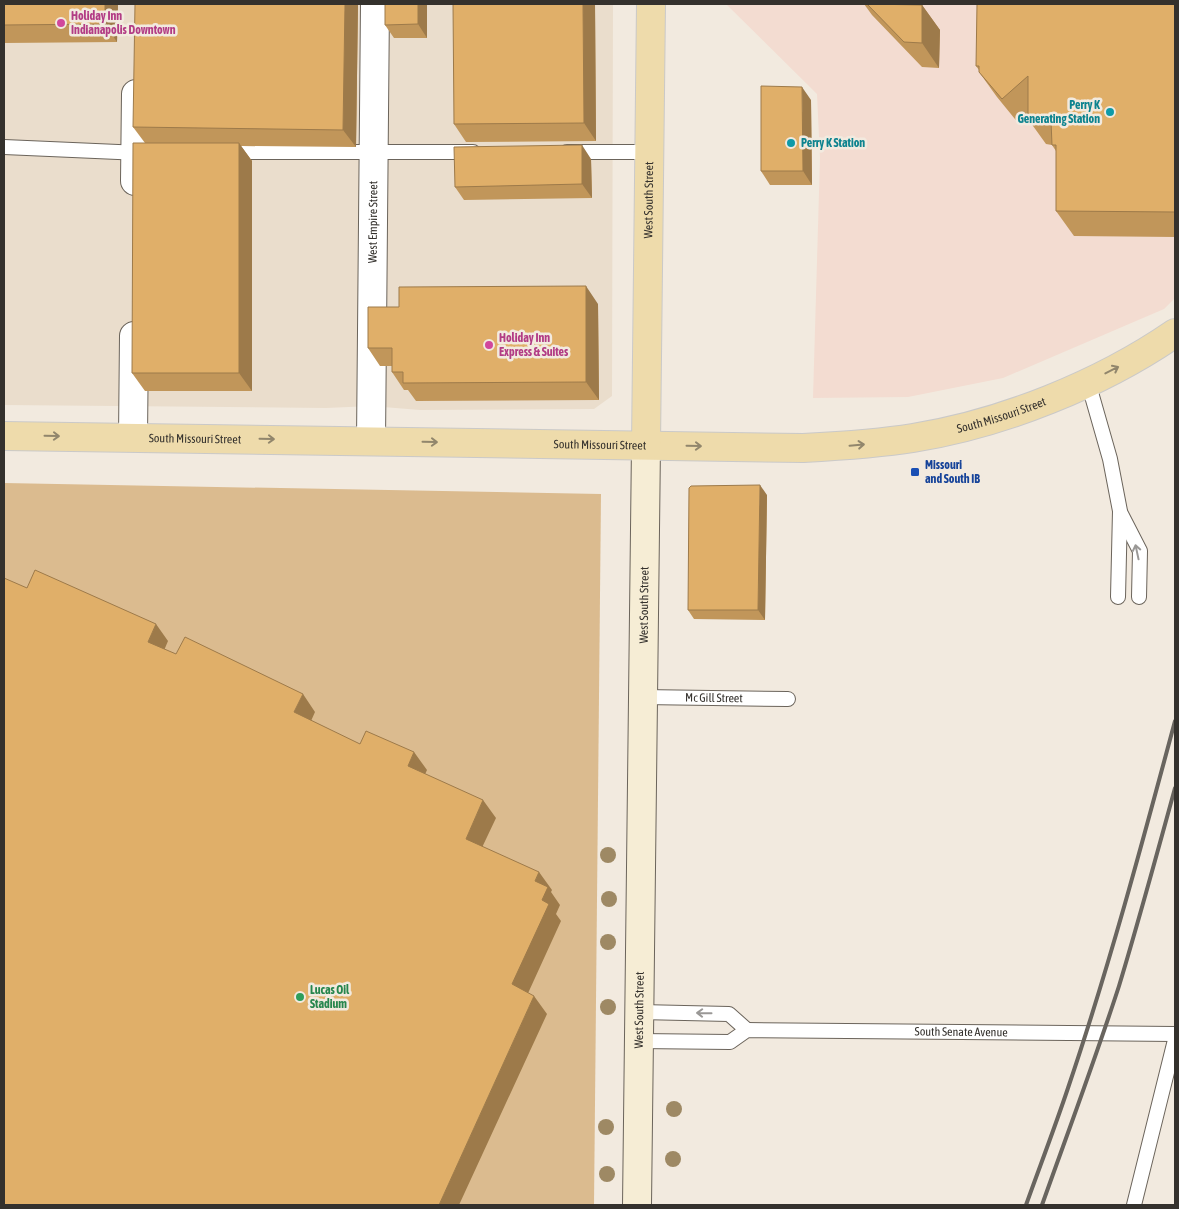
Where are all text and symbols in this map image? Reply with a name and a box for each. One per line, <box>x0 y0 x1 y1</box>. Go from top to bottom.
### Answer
place label: Holiday Inn Indianapolis Downtown <box>71 9 176 37</box>
marker: Holiday Inn Indianapolis Downtown <box>55 17 67 29</box>
place label: Perry K Generating Station <box>1017 98 1100 126</box>
marker: Perry K Generating Station <box>1104 106 1116 118</box>
place label: Perry K Station <box>801 136 865 150</box>
marker: Perry K Station <box>785 137 797 149</box>
street label: West South Street <box>641 161 656 239</box>
street label: West Empire Street <box>366 180 380 263</box>
place label: Holiday Inn Express & Suites <box>499 331 569 359</box>
marker: Holiday Inn Express & Suites <box>483 339 495 351</box>
one-way arrow <box>1104 365 1119 374</box>
street label: South Missouri Street <box>955 394 1048 436</box>
one-way arrow <box>44 431 60 441</box>
street label: South Missouri Street <box>149 431 242 447</box>
one-way arrow <box>259 434 275 444</box>
one-way arrow <box>422 437 438 446</box>
street label: South Missouri Street <box>554 437 647 453</box>
one-way arrow <box>849 440 865 449</box>
one-way arrow <box>686 441 702 451</box>
place label: Missouri and South IB <box>925 458 980 486</box>
marker: Missouri and South IB <box>909 466 921 478</box>
one-way arrow <box>1132 544 1142 560</box>
street label: West South Street <box>637 566 652 644</box>
street label: Mc Gill Street <box>685 691 743 705</box>
street label: West South Street <box>632 971 647 1049</box>
place label: Lucas Oil Stadium <box>310 983 350 1011</box>
marker: Lucas Oil Stadium <box>294 991 306 1003</box>
one-way arrow <box>696 1009 712 1018</box>
street label: South Senate Avenue <box>915 1025 1008 1039</box>

